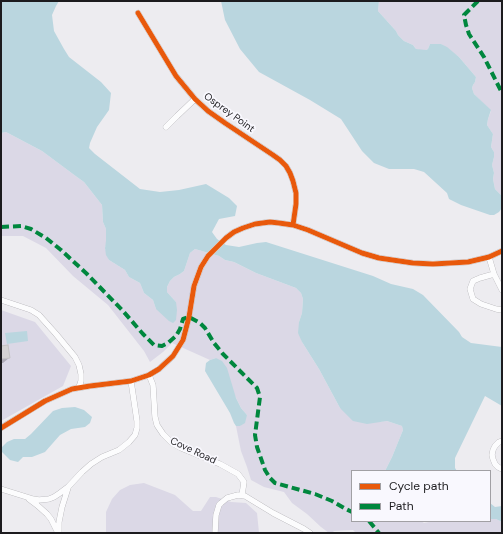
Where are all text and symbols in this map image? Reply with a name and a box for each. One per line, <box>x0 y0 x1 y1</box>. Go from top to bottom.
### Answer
street label: Osprey Point <box>201 91 257 135</box>
street label: Cove Road <box>168 435 218 467</box>
legend <box>351 470 491 522</box>
text: Cycle path <box>389 478 449 494</box>
text: Path <box>389 498 414 514</box>

